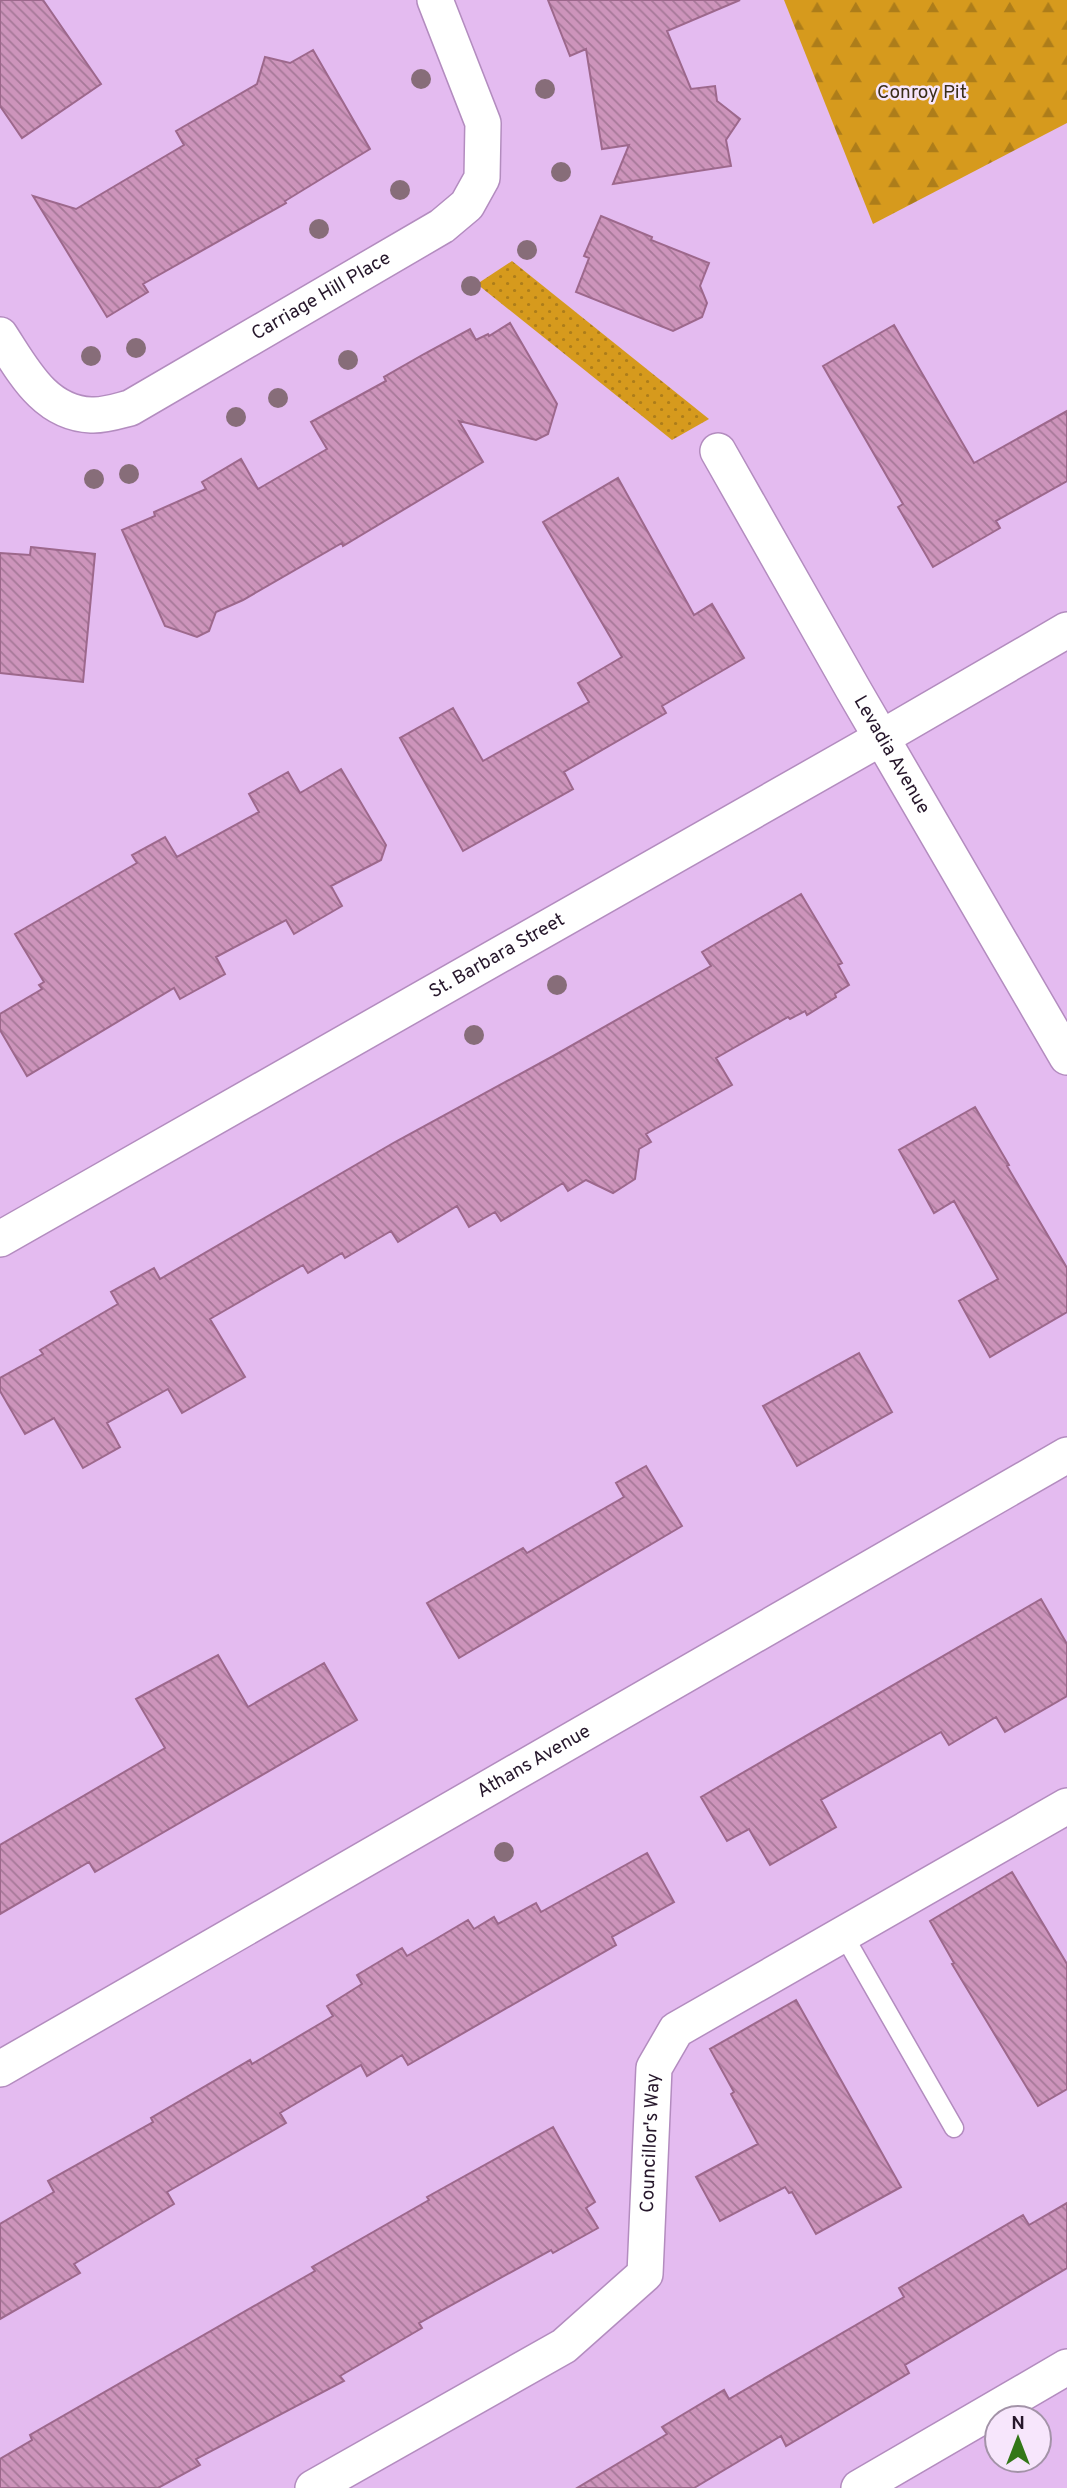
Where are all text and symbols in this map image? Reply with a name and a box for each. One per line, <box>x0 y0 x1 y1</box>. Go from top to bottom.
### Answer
park label: Conroy Pit <box>877 81 967 105</box>
street label: Carriage Hill Place <box>247 246 395 346</box>
street label: Levadia Avenue <box>848 692 935 819</box>
street label: St. Barbara Street <box>425 908 569 1004</box>
street label: Athans Avenue <box>473 1720 595 1804</box>
street label: Councillor's Way <box>636 2073 666 2213</box>
north arrow <box>983 2404 1053 2474</box>
text: N <box>1011 2412 1025 2436</box>

